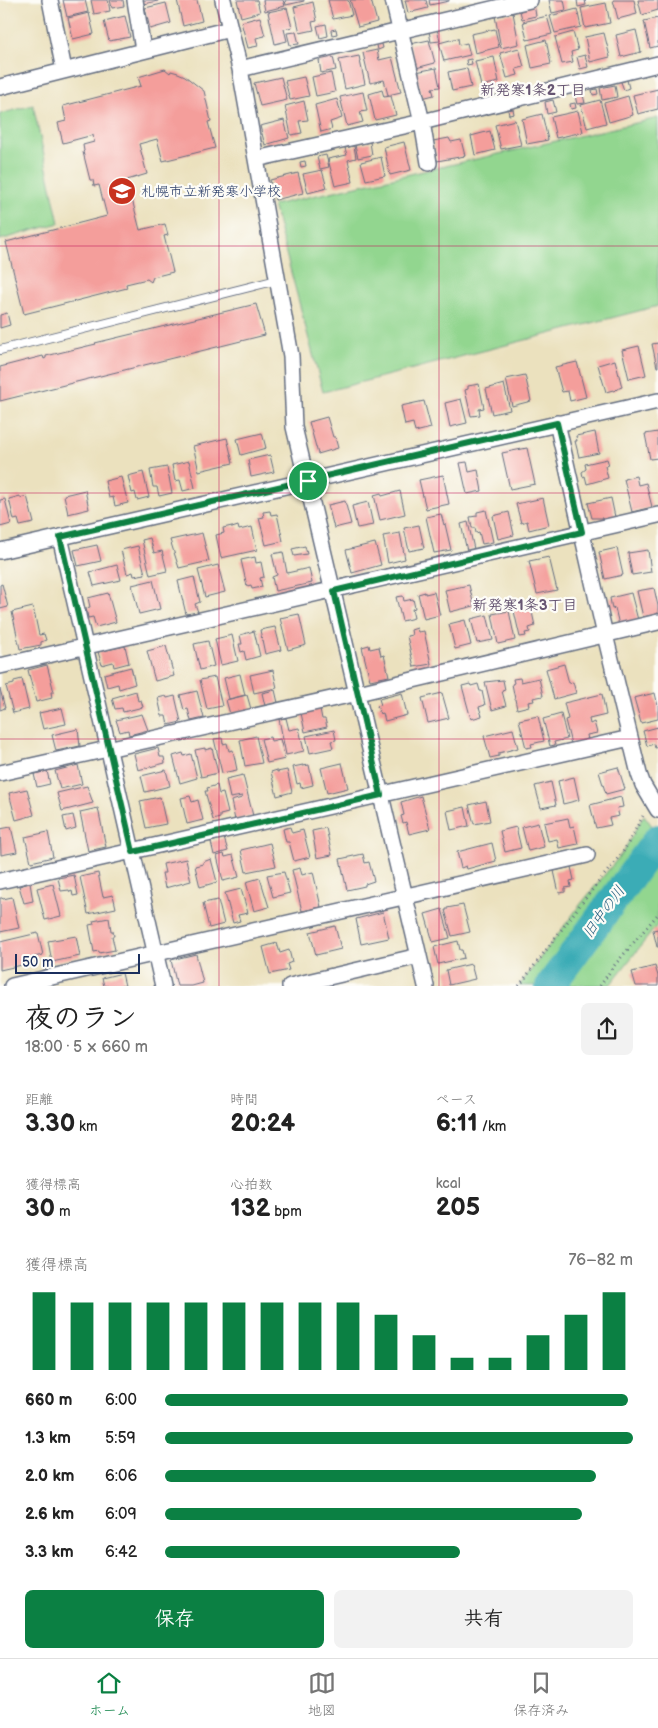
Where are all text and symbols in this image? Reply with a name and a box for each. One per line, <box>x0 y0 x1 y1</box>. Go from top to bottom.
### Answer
district label: 新発寒1条2丁目 <box>480 81 586 100</box>
school or university icon: 札幌市立新発寒小学校 <box>107 176 137 206</box>
place label: 札幌市立新発寒小学校 <box>141 183 281 200</box>
pin <box>287 460 329 502</box>
icon: arrive <box>294 467 322 495</box>
district label: 新発寒1条3丁目 <box>472 596 578 615</box>
water label: 旧中の川 <box>579 882 629 942</box>
scale bar <box>15 951 140 974</box>
text: 50 m <box>22 954 54 971</box>
text: 夜のラン <box>25 1002 137 1035</box>
button: share <box>581 1003 633 1055</box>
text: 18:00 · 5 × 660 m <box>25 1038 148 1057</box>
text: 距離 <box>25 1091 53 1108</box>
text: 時間 <box>230 1091 258 1108</box>
text: ペース <box>436 1091 477 1108</box>
text: 3.30 <box>25 1108 75 1139</box>
text: 20:24 <box>230 1108 295 1139</box>
text: 6:11 <box>436 1108 478 1139</box>
text: km <box>75 1118 98 1135</box>
text: /km <box>478 1118 506 1135</box>
text: kcal <box>436 1175 461 1192</box>
text: 獲得標高 <box>25 1176 81 1193</box>
text: 心拍数 <box>230 1176 272 1193</box>
text: 205 <box>436 1192 480 1223</box>
text: 30 <box>25 1193 55 1224</box>
text: 132 <box>230 1193 270 1224</box>
text: m <box>55 1203 71 1220</box>
text: bpm <box>270 1203 302 1220</box>
text: 76–82 m <box>569 1251 633 1270</box>
text: 獲得標高 <box>25 1256 89 1275</box>
text: 660 m <box>25 1391 72 1410</box>
text: 6:00 <box>105 1391 137 1410</box>
text: 1.3 km <box>25 1429 71 1448</box>
text: 5:59 <box>105 1429 136 1448</box>
text: 2.0 km <box>25 1467 74 1486</box>
text: 6:06 <box>105 1467 137 1486</box>
text: 2.6 km <box>25 1505 74 1524</box>
text: 6:09 <box>105 1505 137 1524</box>
text: 3.3 km <box>25 1543 74 1562</box>
text: 6:42 <box>105 1543 137 1562</box>
button: 保存 <box>25 1590 324 1648</box>
button: 共有 <box>334 1590 633 1648</box>
tab: ホーム <box>89 1669 130 1719</box>
tab: 地図 <box>308 1669 336 1719</box>
tab: 保存済み <box>513 1669 569 1719</box>

